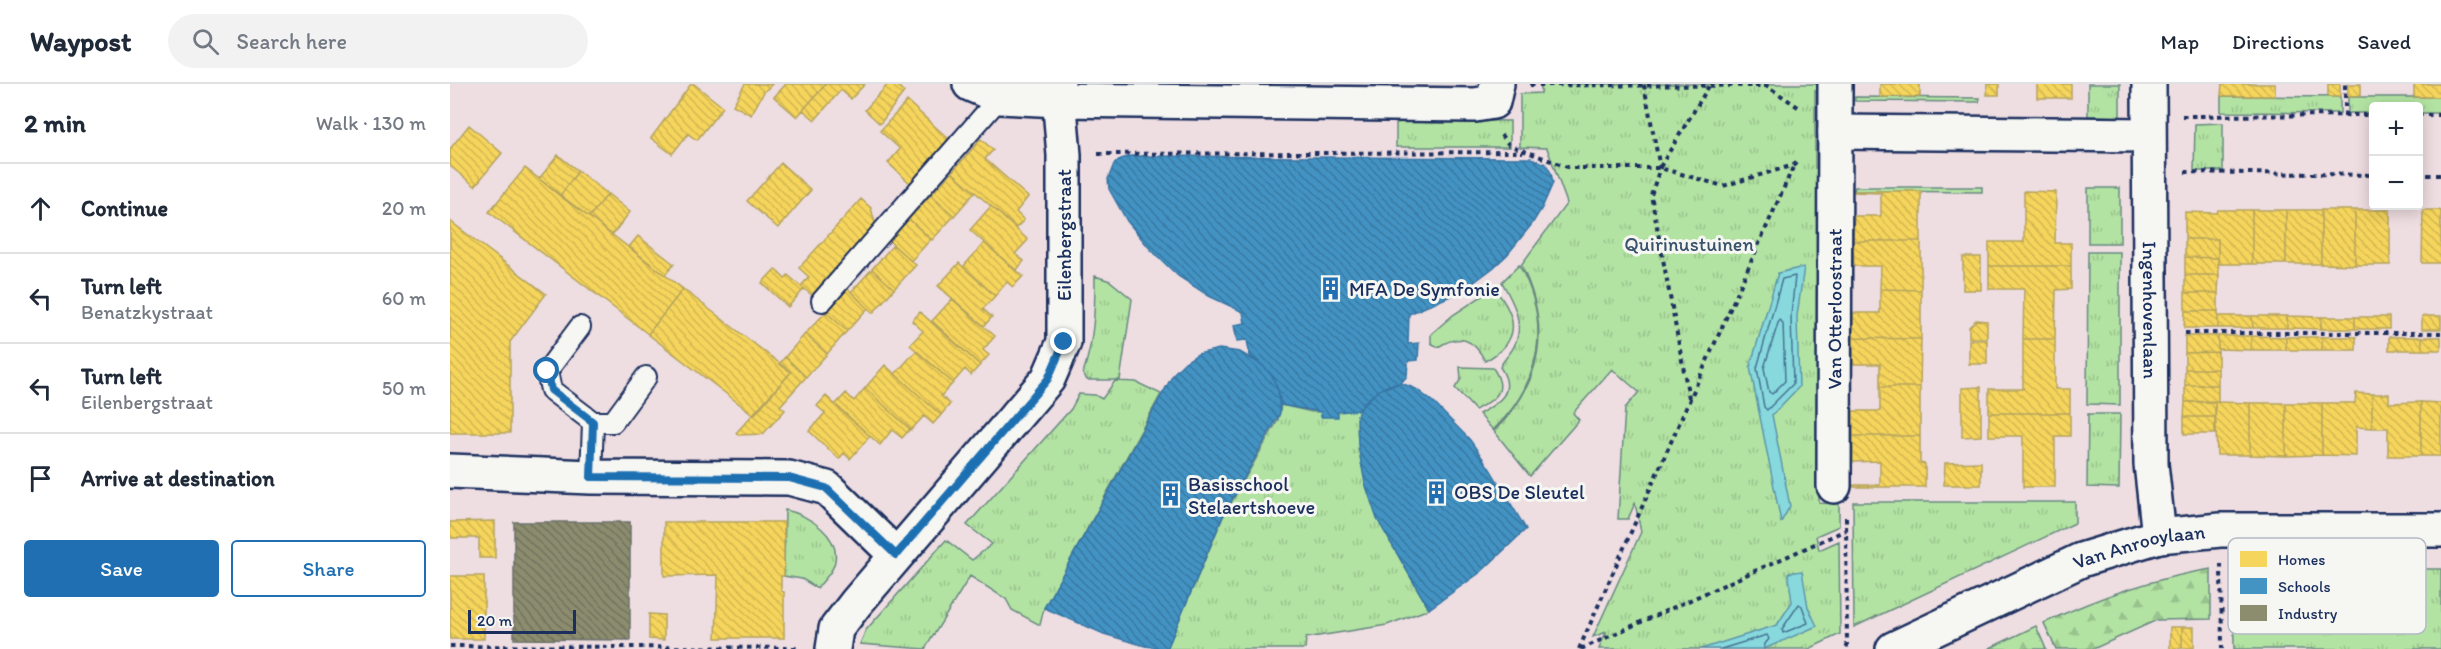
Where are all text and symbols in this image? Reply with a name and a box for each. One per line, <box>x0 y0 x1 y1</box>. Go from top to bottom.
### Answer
search box <box>168 14 588 68</box>
text: Waypost <box>30 24 132 58</box>
icon: search <box>189 25 222 58</box>
text: Search here <box>237 28 347 55</box>
text: Map <box>2161 29 2199 54</box>
text: Directions <box>2232 29 2324 54</box>
text: Saved <box>2357 29 2411 54</box>
map controls <box>2369 102 2423 210</box>
button: + <box>2369 102 2423 156</box>
text: 2 min <box>24 107 86 139</box>
text: Walk · 130 m <box>316 111 426 135</box>
button: − <box>2369 156 2423 210</box>
street label: Eilenbergstraat <box>1052 169 1076 301</box>
icon: ahead <box>24 192 57 225</box>
text: Continue <box>81 195 168 222</box>
text: 20 m <box>382 196 426 220</box>
street label: Van Otterloostraat <box>1822 228 1847 390</box>
park label: Quirinustuinen <box>1624 232 1754 256</box>
street label: Ingenhovenlaan <box>2138 241 2163 379</box>
text: Turn left <box>81 273 162 300</box>
building icon: MFA De Symfonie <box>1318 276 1344 302</box>
place label: MFA De Symfonie <box>1349 277 1500 301</box>
icon: left <box>24 282 57 315</box>
text: 60 m <box>382 286 426 310</box>
text: Benatzkystraat <box>81 300 213 324</box>
route end <box>1050 328 1076 354</box>
route start <box>533 357 559 383</box>
text: Turn left <box>81 363 162 390</box>
icon: left <box>24 372 57 405</box>
text: 50 m <box>382 376 426 400</box>
text: Eilenbergstraat <box>81 390 213 414</box>
icon: arrive <box>24 462 57 495</box>
text: Arrive at destination <box>81 465 275 492</box>
place label: Basisschool Stelaertshoeve <box>1188 472 1315 519</box>
building icon: OBS De Sleutel <box>1423 479 1449 505</box>
place label: OBS De Sleutel <box>1454 480 1585 504</box>
building icon: Basisschool Stelaertshoeve <box>1157 482 1183 508</box>
street label: Van Anrooylaan <box>2069 520 2206 574</box>
legend <box>2228 538 2426 634</box>
button: Save <box>24 540 219 597</box>
button: Share <box>231 540 426 597</box>
text: Homes <box>2278 550 2325 569</box>
text: Schools <box>2278 577 2331 596</box>
text: Industry <box>2278 604 2338 623</box>
scale bar <box>468 607 576 634</box>
text: 20 m <box>477 611 512 630</box>

